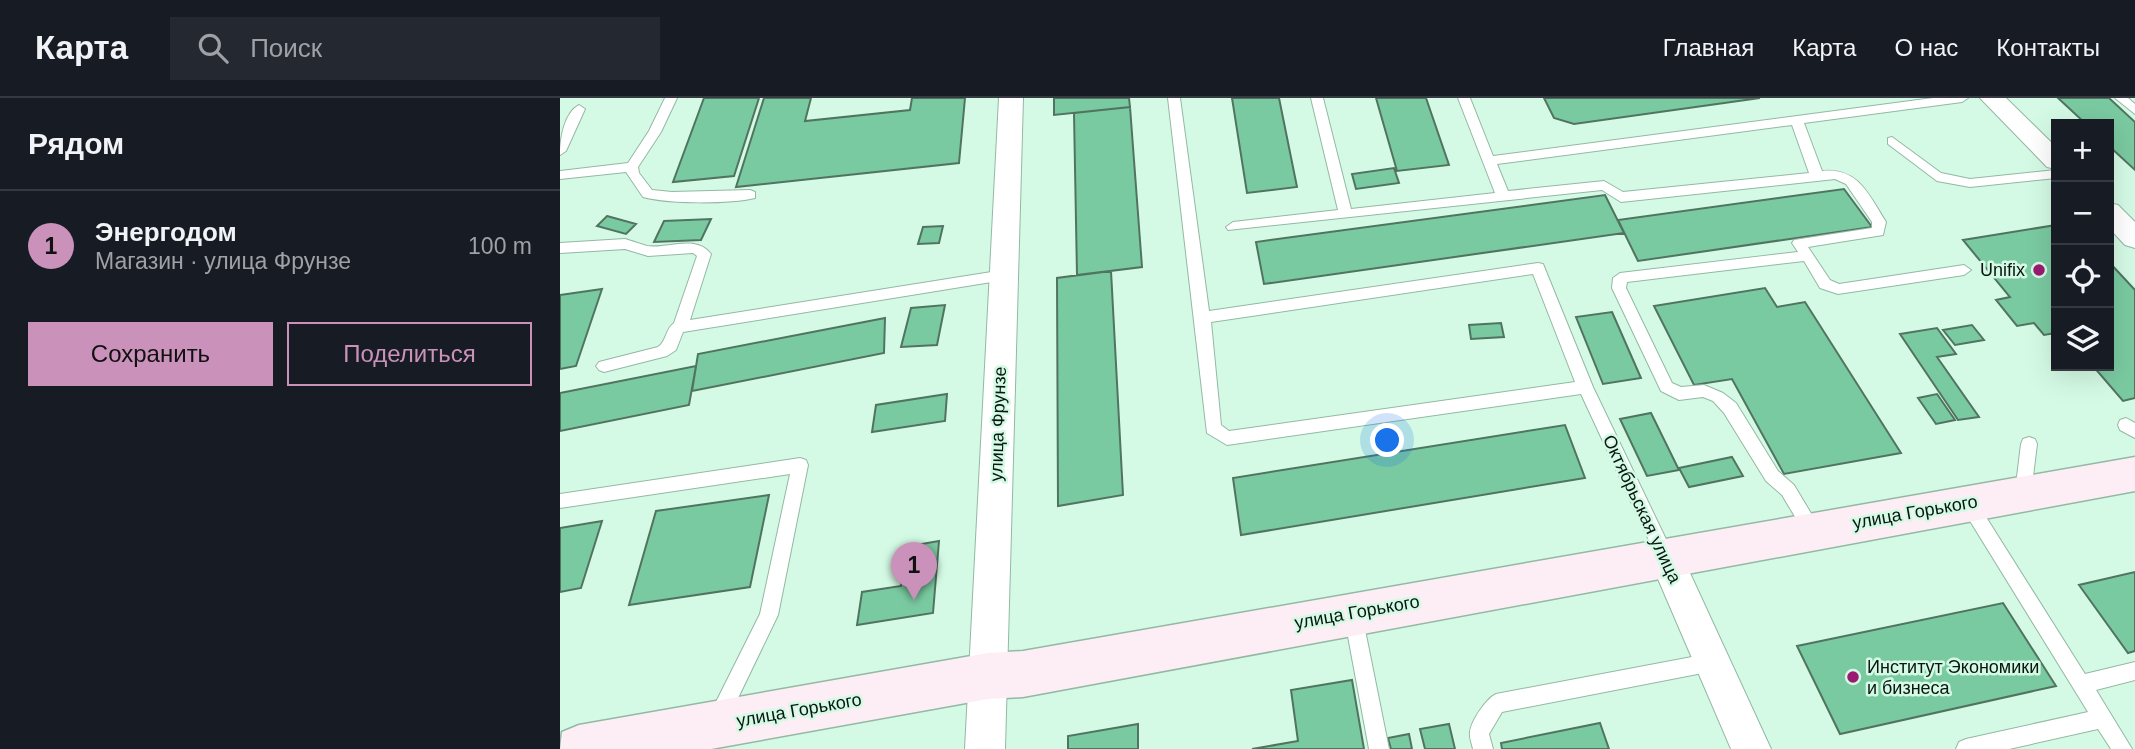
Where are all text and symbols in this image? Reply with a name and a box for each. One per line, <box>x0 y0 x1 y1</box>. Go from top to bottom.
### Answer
search box <box>170 17 660 80</box>
text: Карта <box>35 29 128 66</box>
icon: search <box>194 29 232 67</box>
text: Поиск <box>250 33 322 63</box>
text: Главная <box>1663 34 1754 61</box>
text: Карта <box>1792 34 1856 61</box>
text: О нас <box>1894 34 1958 61</box>
text: Контакты <box>1996 34 2100 61</box>
map controls <box>2051 119 2114 371</box>
button: + <box>2051 119 2114 182</box>
text: Рядом <box>28 127 124 160</box>
button: − <box>2051 182 2114 245</box>
text: Энергодом <box>95 217 237 247</box>
text: 1 <box>45 233 57 259</box>
text: 100 m <box>468 233 532 259</box>
button: locate <box>2051 245 2114 308</box>
text: Магазин · улица Фрунзе <box>95 248 351 274</box>
place label: Unifix <box>1980 260 2025 280</box>
marker: Unifix <box>2031 262 2047 278</box>
button: layers <box>2051 308 2114 371</box>
button: Сохранить <box>28 322 273 386</box>
button: Поделиться <box>287 322 532 386</box>
street label: улица Фрунзе <box>986 366 1010 482</box>
your location <box>1370 423 1404 457</box>
street label: Октябрьская улица <box>1599 432 1686 587</box>
street label: улица Горького <box>1851 491 1979 533</box>
pin: 1 <box>891 542 937 600</box>
street label: улица Горького <box>1293 591 1421 633</box>
place label: Институт Экономики и бизнеса <box>1867 657 2039 698</box>
marker: Институт Экономики и бизнеса <box>1845 669 1861 685</box>
street label: улица Горького <box>735 689 863 731</box>

